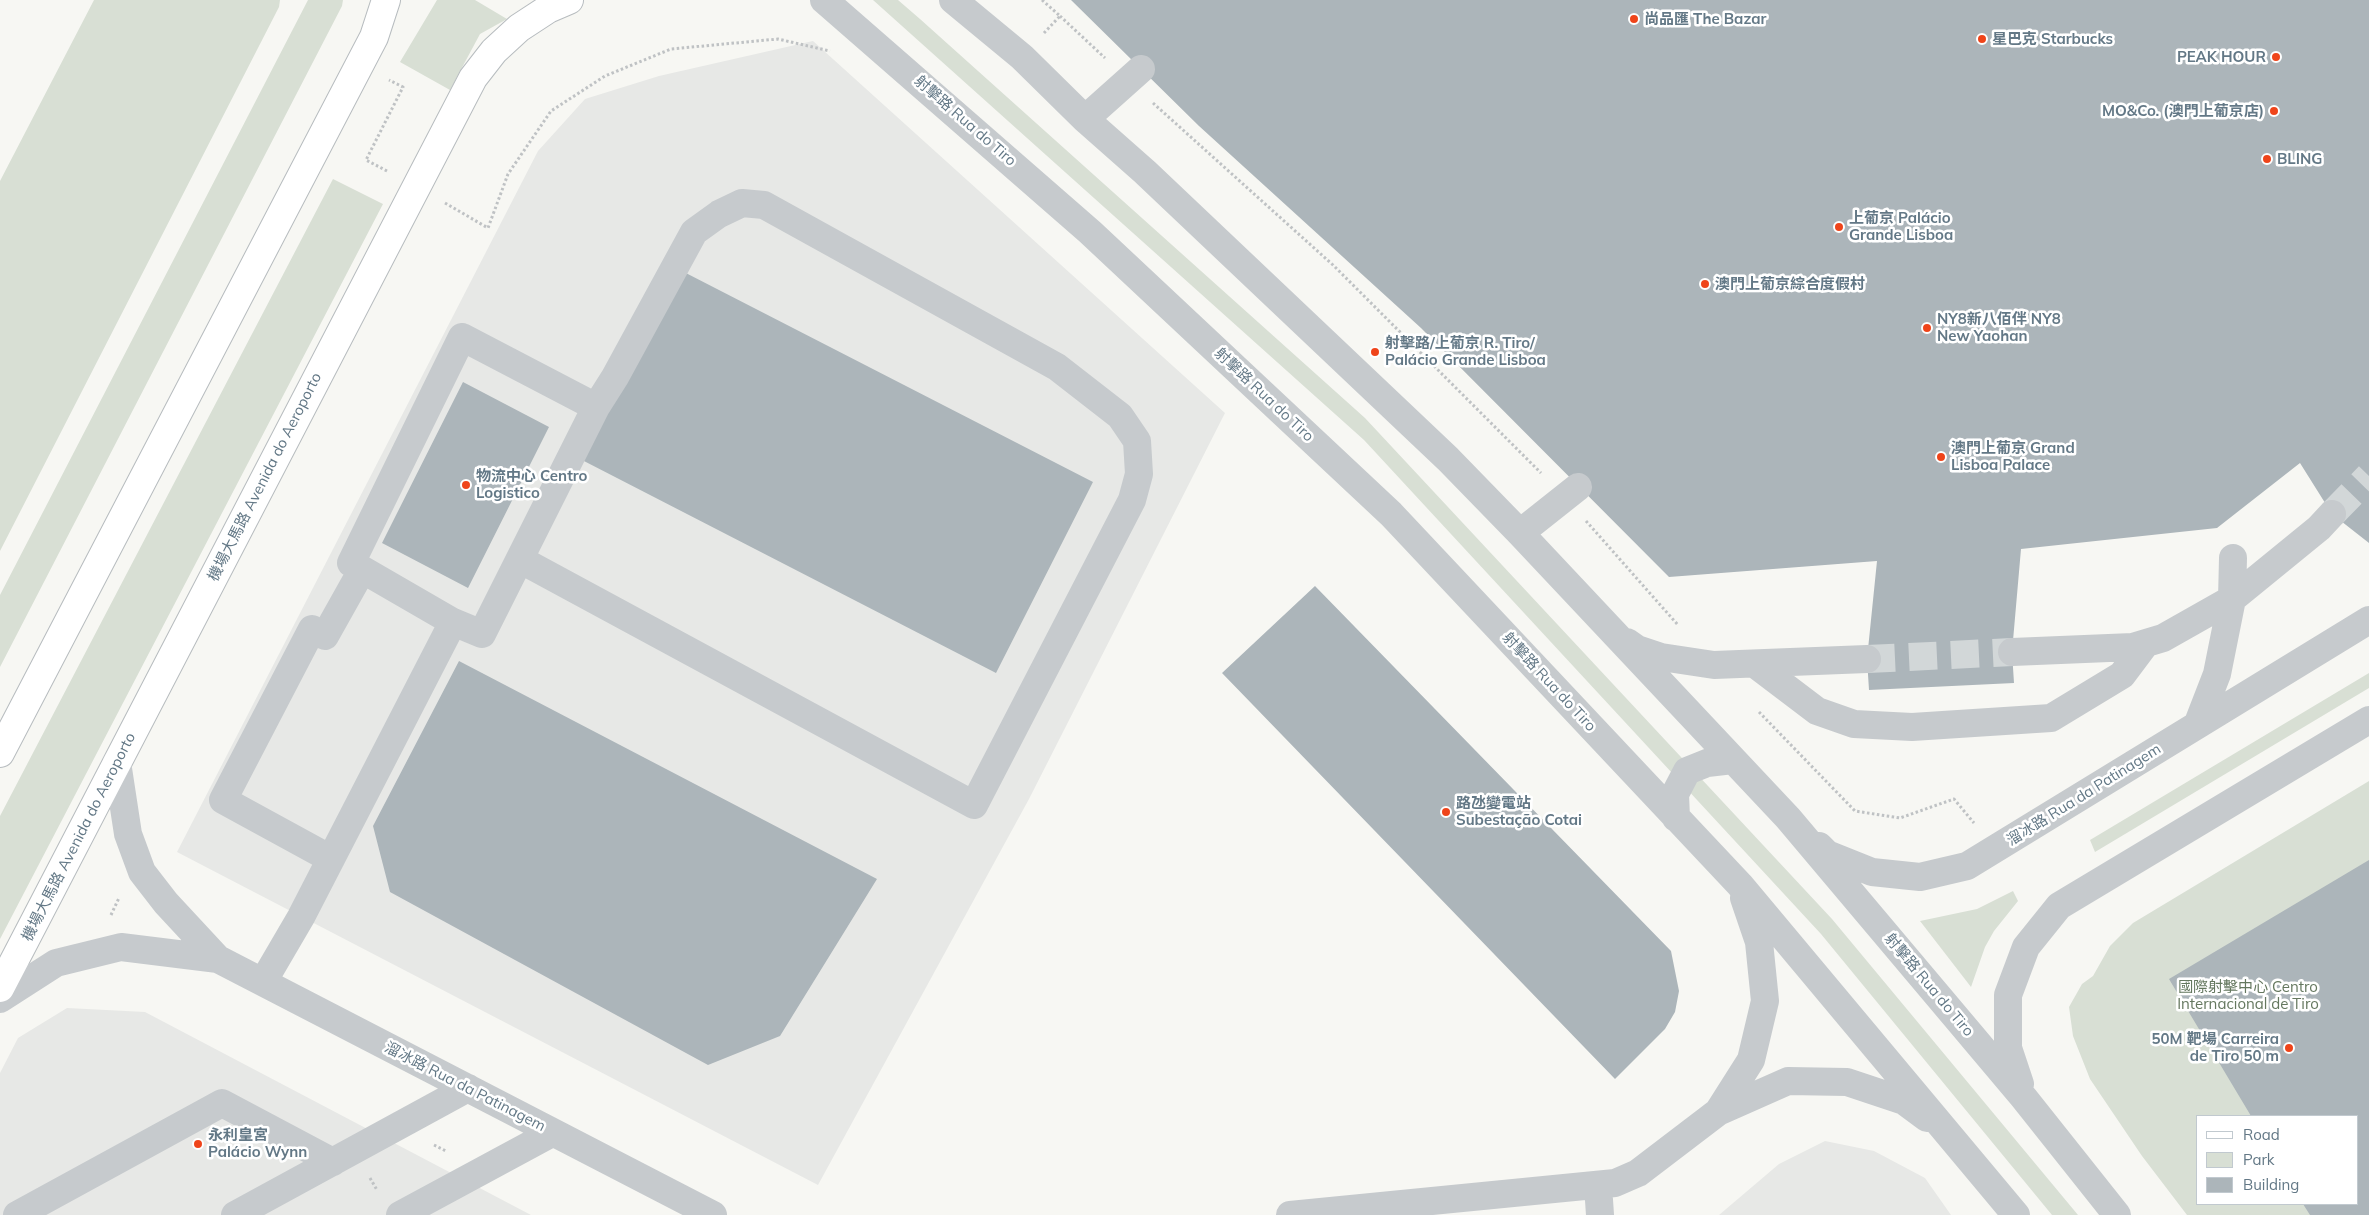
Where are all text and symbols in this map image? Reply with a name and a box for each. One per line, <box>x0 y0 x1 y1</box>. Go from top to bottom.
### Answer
place label: 尚品匯 The Bazar <box>1644 10 1766 28</box>
marker: 尚品匯 The Bazar <box>1628 13 1640 25</box>
place label: 星巴克 Starbucks <box>1992 30 2113 48</box>
marker: 星巴克 Starbucks <box>1976 33 1988 45</box>
place label: PEAK HOUR <box>2177 48 2266 66</box>
marker: PEAK HOUR <box>2270 51 2282 63</box>
street label: 射擊路 Rua do Tiro <box>910 72 1020 170</box>
place label: MO&Co. (澳門上葡京店) <box>2102 102 2264 120</box>
marker: MO&Co. (澳門上葡京店) <box>2268 105 2280 117</box>
place label: BLING <box>2277 150 2322 168</box>
marker: BLING <box>2261 153 2273 165</box>
place label: 上葡京 Palácio Grande Lisboa <box>1849 209 1953 244</box>
marker: 上葡京 Palácio Grande Lisboa <box>1833 221 1845 233</box>
place label: 澳門上葡京綜合度假村 <box>1715 275 1865 293</box>
marker: 澳門上葡京綜合度假村 <box>1699 278 1711 290</box>
place label: NY8新八佰伴 NY8 New Yaohan <box>1937 310 2061 345</box>
marker: NY8新八佰伴 NY8 New Yaohan <box>1921 322 1933 334</box>
place label: 射擊路/上葡京 R. Tiro/ Palácio Grande Lisboa <box>1385 334 1546 369</box>
street label: 射擊路 Rua do Tiro <box>1211 344 1317 446</box>
marker: 射擊路/上葡京 R. Tiro/ Palácio Grande Lisboa <box>1369 346 1381 358</box>
street label: 機場大馬路 Avenida do Aeroporto <box>204 370 326 584</box>
place label: 澳門上葡京 Grand Lisboa Palace <box>1951 439 2075 474</box>
marker: 澳門上葡京 Grand Lisboa Palace <box>1935 451 1947 463</box>
place label: 物流中心 Centro Logistico <box>476 467 587 502</box>
marker: 物流中心 Centro Logistico <box>460 479 472 491</box>
street label: 射擊路 Rua do Tiro <box>1498 629 1600 735</box>
street label: 機場大馬路 Avenida do Aeroporto <box>18 730 140 944</box>
street label: 溜冰路 Rua da Patinagem <box>2004 740 2164 850</box>
place label: 路氹變電站 Subestação Cotai <box>1456 794 1582 829</box>
marker: 路氹變電站 Subestação Cotai <box>1440 806 1452 818</box>
street label: 射擊路 Rua do Tiro <box>1881 930 1977 1040</box>
park label: 國際射擊中心 Centro Internacional de Tiro <box>2177 978 2319 1013</box>
place label: 50M 靶場 Carreira de Tiro 50 m <box>2152 1030 2279 1065</box>
street label: 溜冰路 Rua da Patinagem <box>382 1039 548 1135</box>
marker: 50M 靶場 Carreira de Tiro 50 m <box>2283 1042 2295 1054</box>
legend <box>2196 1115 2359 1205</box>
text: Road <box>2243 1125 2280 1144</box>
place label: 永利皇宮 Palácio Wynn <box>208 1126 307 1161</box>
marker: 永利皇宮 Palácio Wynn <box>192 1138 204 1150</box>
text: Park <box>2243 1150 2275 1169</box>
text: Building <box>2243 1175 2299 1194</box>

